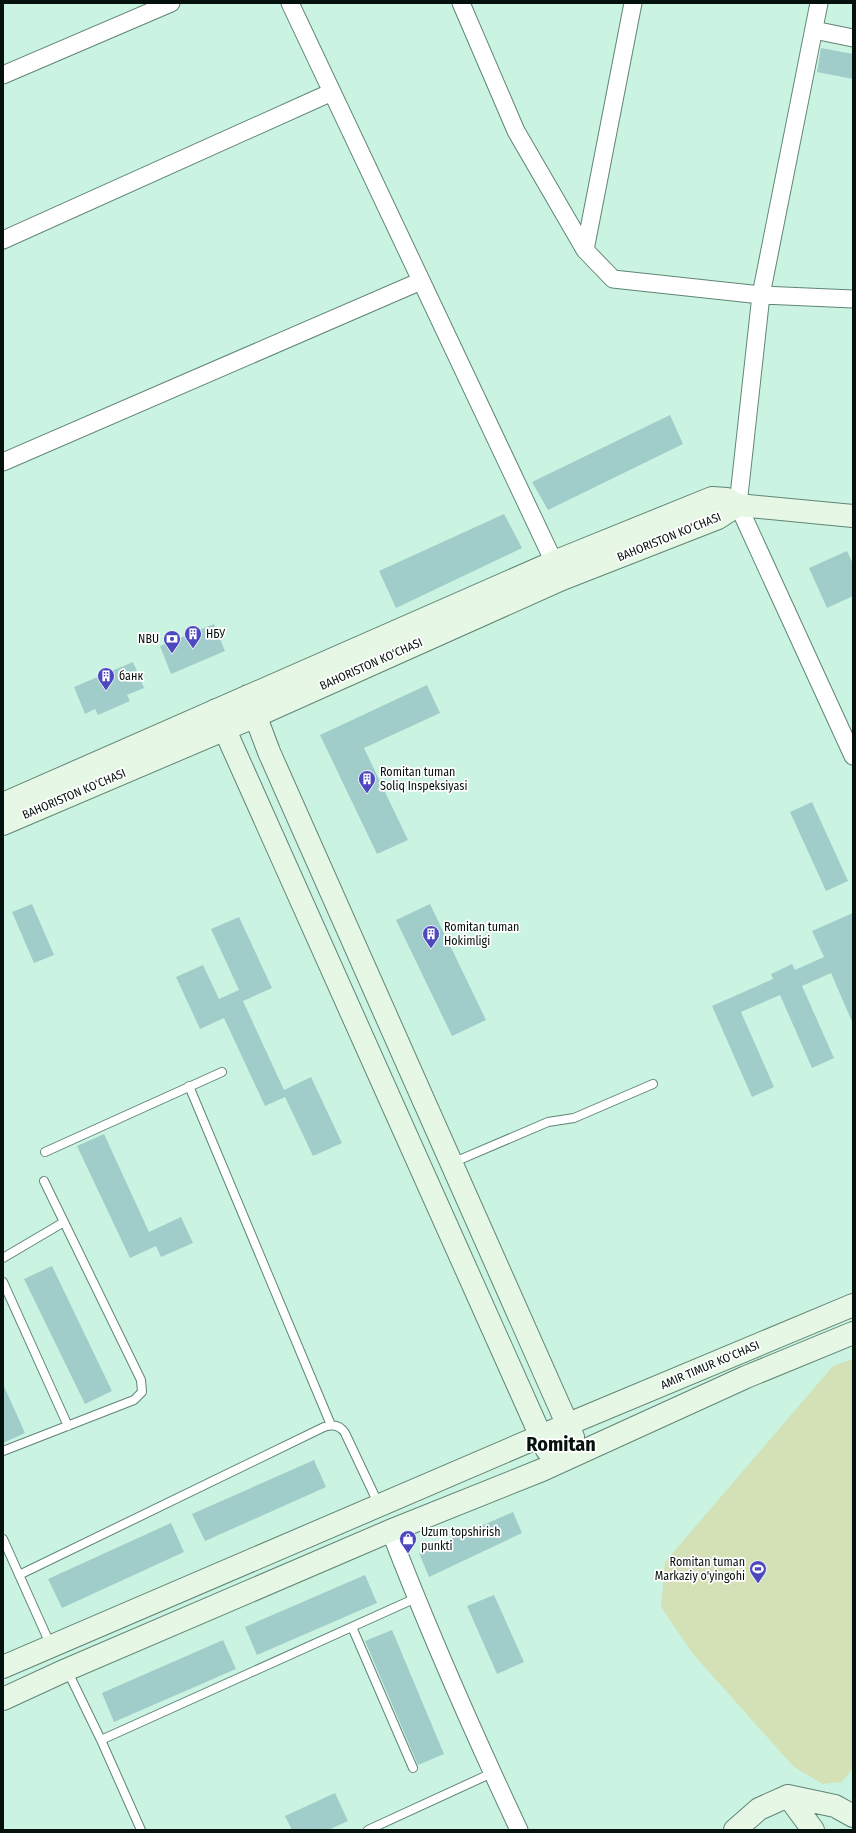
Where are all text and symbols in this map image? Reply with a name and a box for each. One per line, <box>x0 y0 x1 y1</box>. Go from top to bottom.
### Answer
street label: BAHORISTON KO‘CHASI <box>615 510 723 564</box>
building icon: НБУ <box>183 624 203 649</box>
place label: НБУ <box>206 627 225 641</box>
bank icon: NBU <box>162 629 182 654</box>
place label: NBU <box>138 632 159 646</box>
street label: BAHORISTON KO‘CHASI <box>318 635 424 693</box>
building icon: банк <box>96 666 116 691</box>
place label: банк <box>119 669 143 683</box>
place label: Romitan tuman Soliq Inspeksiyasi <box>380 765 467 793</box>
street label: BAHORISTON KO‘CHASI <box>20 766 128 822</box>
building icon: Romitan tuman Soliq Inspeksiyasi <box>357 769 377 794</box>
place label: Romitan tuman Hokimligi <box>444 920 519 948</box>
building icon: Romitan tuman Hokimligi <box>421 924 441 949</box>
street label: AMIR TIMUR KO‘CHASI <box>658 1338 762 1392</box>
district label: Romitan <box>526 1432 596 1456</box>
place label: Uzum topshirish punkti <box>421 1525 501 1553</box>
shop icon: Uzum topshirish punkti <box>398 1529 418 1554</box>
place label: Romitan tuman Markaziy o'yingohi <box>655 1555 745 1583</box>
sports icon: Romitan tuman Markaziy o'yingohi <box>748 1559 768 1584</box>

